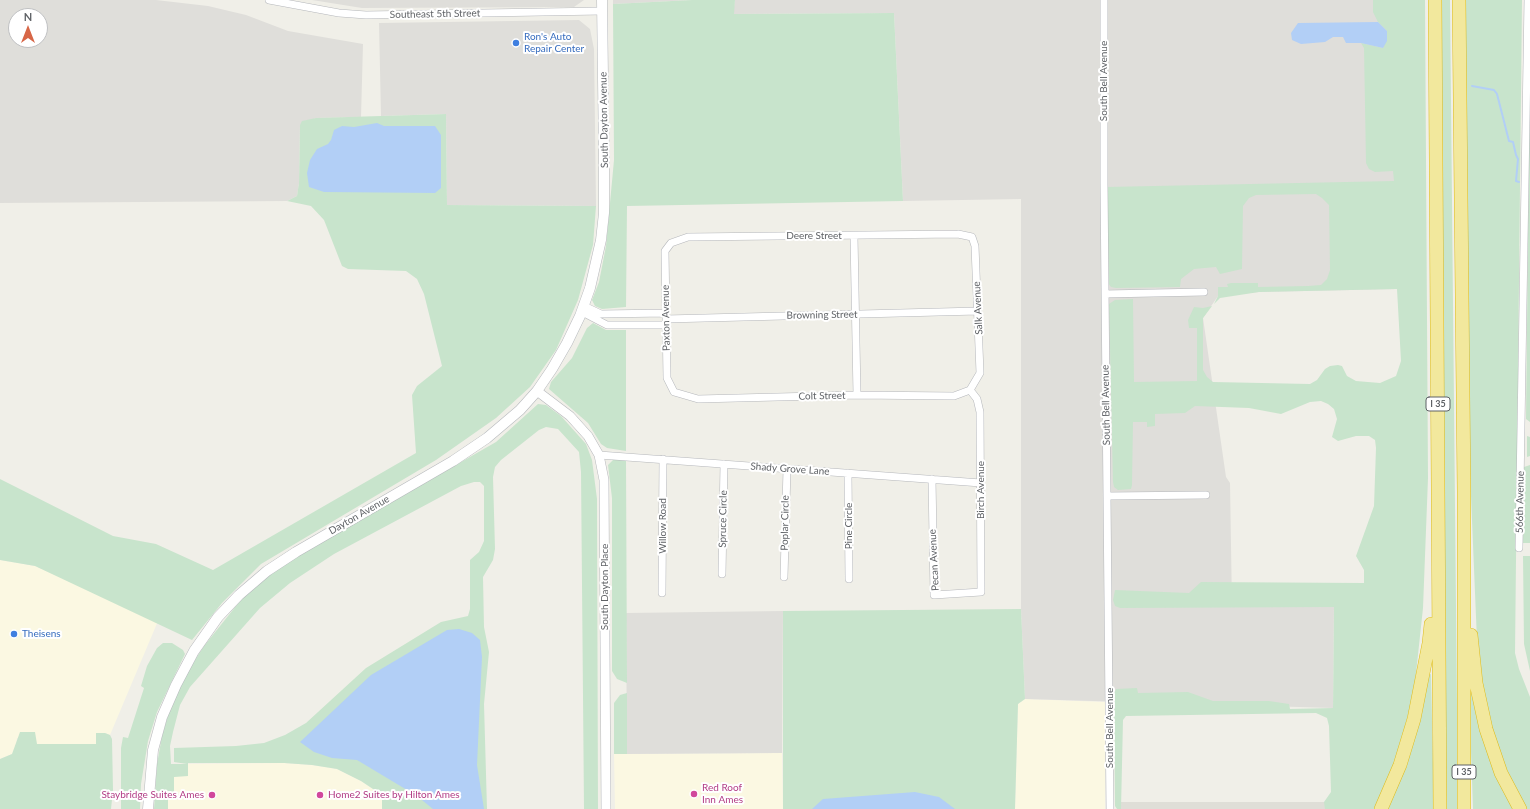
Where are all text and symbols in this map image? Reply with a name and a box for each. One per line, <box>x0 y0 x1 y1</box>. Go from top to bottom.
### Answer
street label: Southeast 5th Street <box>390 7 480 21</box>
north arrow <box>8 8 48 48</box>
text: N <box>24 10 32 23</box>
place label: Ron's Auto Repair Center <box>524 31 584 54</box>
marker: Ron's Auto Repair Center <box>511 38 521 48</box>
street label: South Bell Avenue <box>1098 41 1110 121</box>
street label: South Dayton Avenue <box>597 72 611 168</box>
street label: Deere Street <box>786 230 842 242</box>
street label: Salk Avenue <box>971 281 985 335</box>
street label: Paxton Avenue <box>659 285 673 351</box>
street label: Browning Street <box>786 308 858 322</box>
street label: South Bell Avenue <box>1099 365 1113 445</box>
street label: Colt Street <box>798 390 846 402</box>
road number: I 35 <box>1426 397 1450 411</box>
street label: Shady Grove Lane <box>750 460 830 478</box>
street label: Birch Avenue <box>975 461 987 519</box>
street label: 566th Avenue <box>1513 471 1527 533</box>
street label: Spruce Circle <box>716 490 730 548</box>
street label: Dayton Avenue <box>327 493 391 537</box>
street label: Poplar Circle <box>779 495 791 551</box>
street label: Willow Road <box>657 498 669 554</box>
street label: Pine Circle <box>843 503 855 549</box>
street label: Pecan Avenue <box>926 529 942 591</box>
street label: South Dayton Place <box>599 544 611 630</box>
place label: Theisens <box>22 628 61 640</box>
marker: Theisens <box>9 629 19 639</box>
street label: South Bell Avenue <box>1104 688 1116 768</box>
road number: I 35 <box>1452 765 1476 779</box>
place label: Red Roof Inn Ames <box>702 782 743 806</box>
place label: Staybridge Suites Ames <box>101 789 204 801</box>
place label: Home2 Suites by Hilton Ames <box>328 789 460 801</box>
marker: Red Roof Inn Ames <box>689 789 699 799</box>
marker: Staybridge Suites Ames <box>207 790 217 800</box>
marker: Home2 Suites by Hilton Ames <box>315 790 325 800</box>

